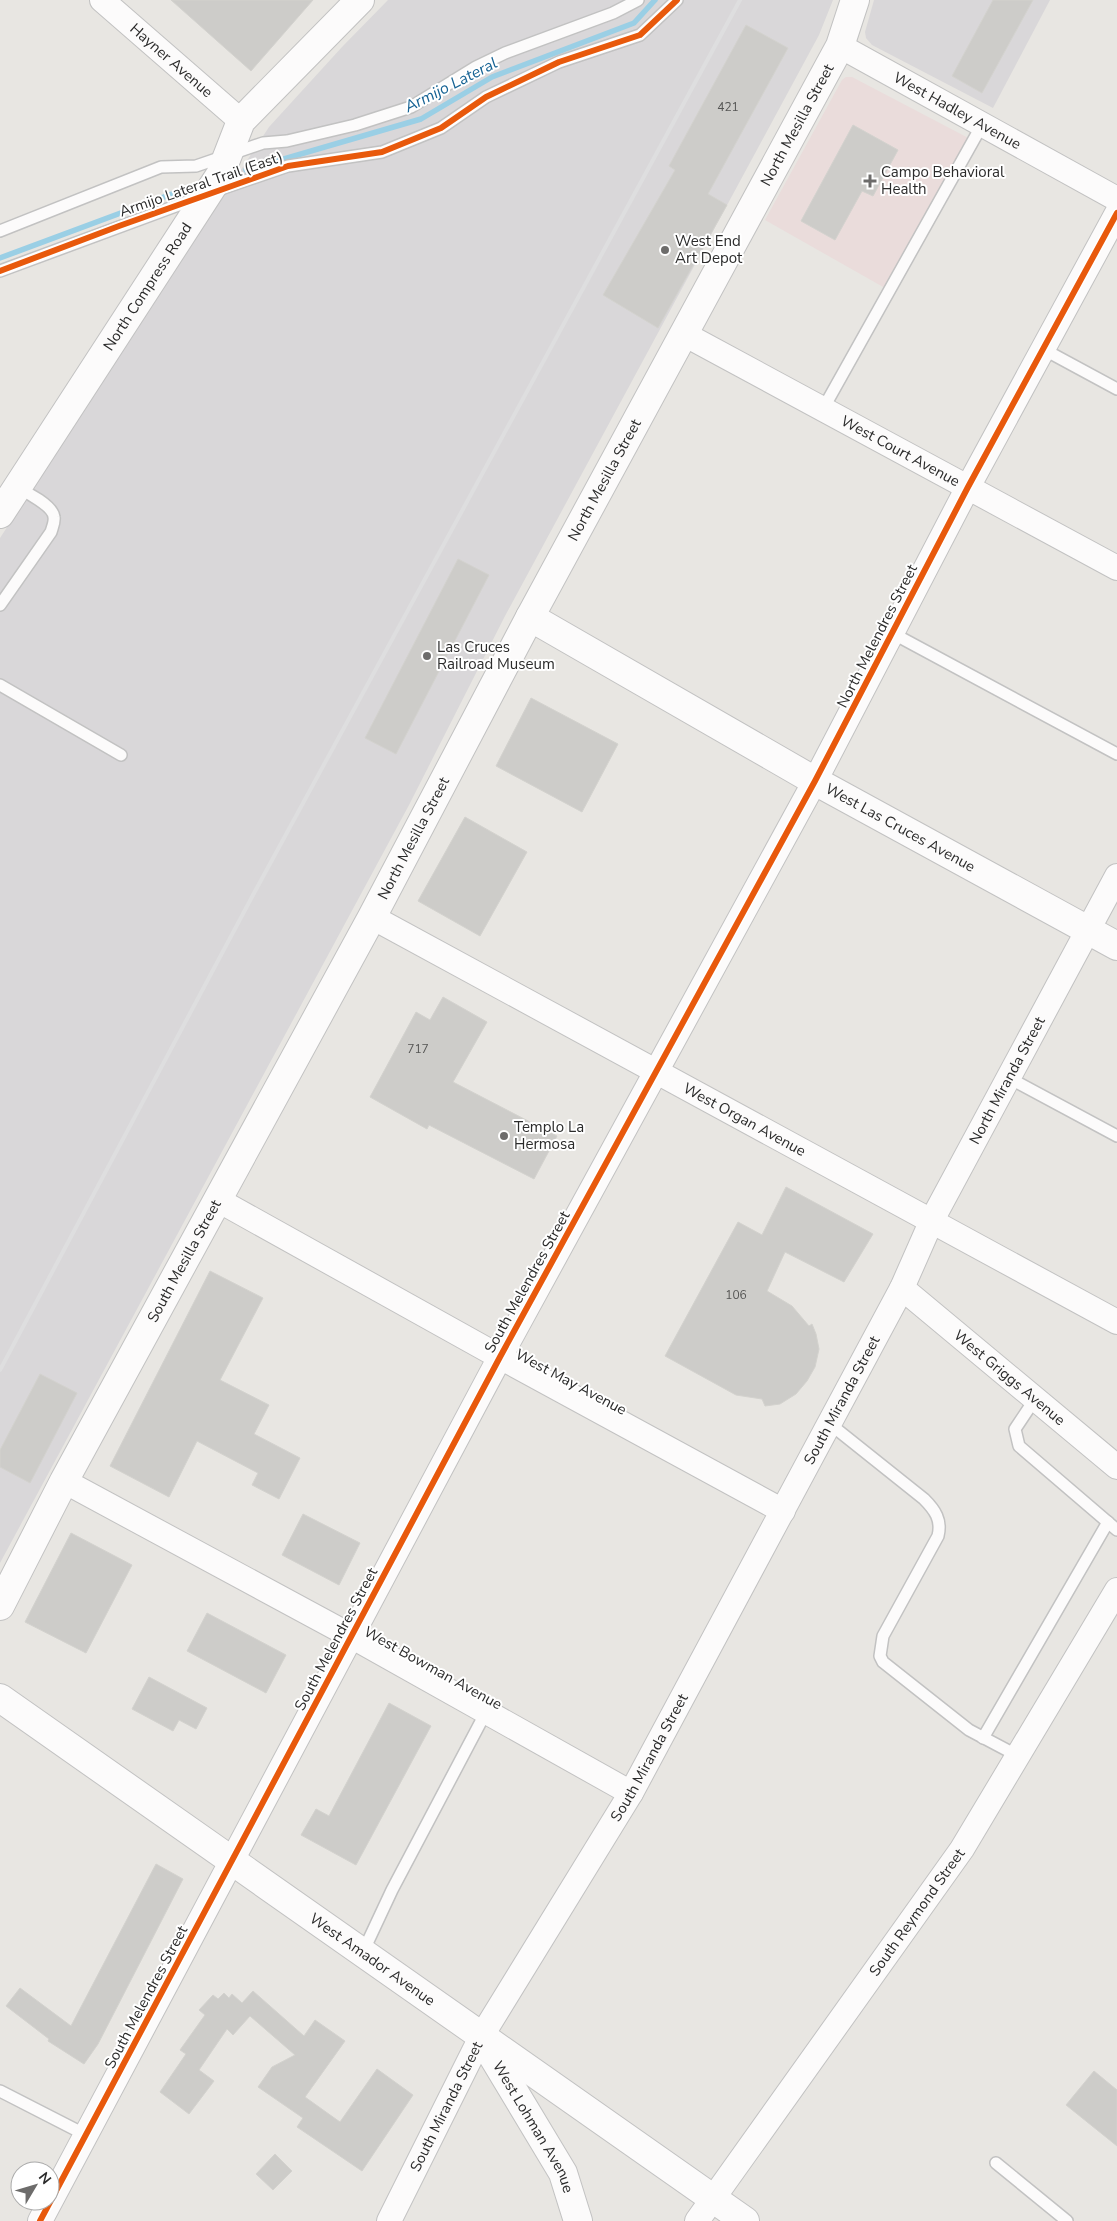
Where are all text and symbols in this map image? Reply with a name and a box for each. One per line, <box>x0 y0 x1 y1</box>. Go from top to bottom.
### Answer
street label: Hayner Avenue <box>126 19 217 102</box>
water label: Armijo Lateral <box>400 52 502 118</box>
street label: North Mesilla Street <box>756 60 839 190</box>
street label: West Hadley Avenue <box>890 67 1025 154</box>
house number: 421 <box>717 99 739 115</box>
street label: Armijo Lateral Trail (East) <box>117 147 285 221</box>
place label: Campo Behavioral Health <box>881 162 1005 199</box>
marker: Campo Behavioral Health <box>863 174 877 188</box>
street label: North Compress Road <box>99 219 196 355</box>
place label: West End Art Depot <box>675 231 743 268</box>
marker: West End Art Depot <box>659 244 671 256</box>
street label: West Court Avenue <box>837 411 963 491</box>
street label: North Mesilla Street <box>563 415 646 545</box>
street label: North Melendres Street <box>832 560 922 711</box>
place label: Las Cruces Railroad Museum <box>437 637 555 674</box>
marker: Las Cruces Railroad Museum <box>421 650 433 662</box>
street label: North Mesilla Street <box>373 773 454 903</box>
street label: West Las Cruces Avenue <box>822 779 979 877</box>
street label: North Miranda Street <box>964 1012 1050 1148</box>
house number: 717 <box>407 1041 429 1057</box>
street label: West Organ Avenue <box>680 1078 809 1161</box>
place label: Templo La Hermosa <box>514 1117 584 1154</box>
marker: Templo La Hermosa <box>498 1130 510 1142</box>
street label: South Mesilla Street <box>143 1196 226 1326</box>
street label: South Melendres Street <box>480 1207 575 1357</box>
house number: 106 <box>725 1287 747 1303</box>
street label: West Griggs Avenue <box>950 1325 1070 1430</box>
street label: South Miranda Street <box>799 1332 885 1468</box>
street label: West May Avenue <box>512 1344 630 1420</box>
street label: South Melendres Street <box>290 1563 383 1714</box>
street label: West Bowman Avenue <box>360 1622 506 1714</box>
street label: South Miranda Street <box>606 1689 693 1825</box>
street label: South Reymond Street <box>865 1844 970 1980</box>
street label: West Amador Avenue <box>306 1908 439 2010</box>
street label: South Melendres Street <box>100 1921 193 2072</box>
street label: South Miranda Street <box>405 2037 488 2175</box>
street label: West Lohman Avenue <box>488 2057 579 2195</box>
north arrow <box>10 2161 60 2211</box>
text: N <box>34 2168 56 2188</box>

